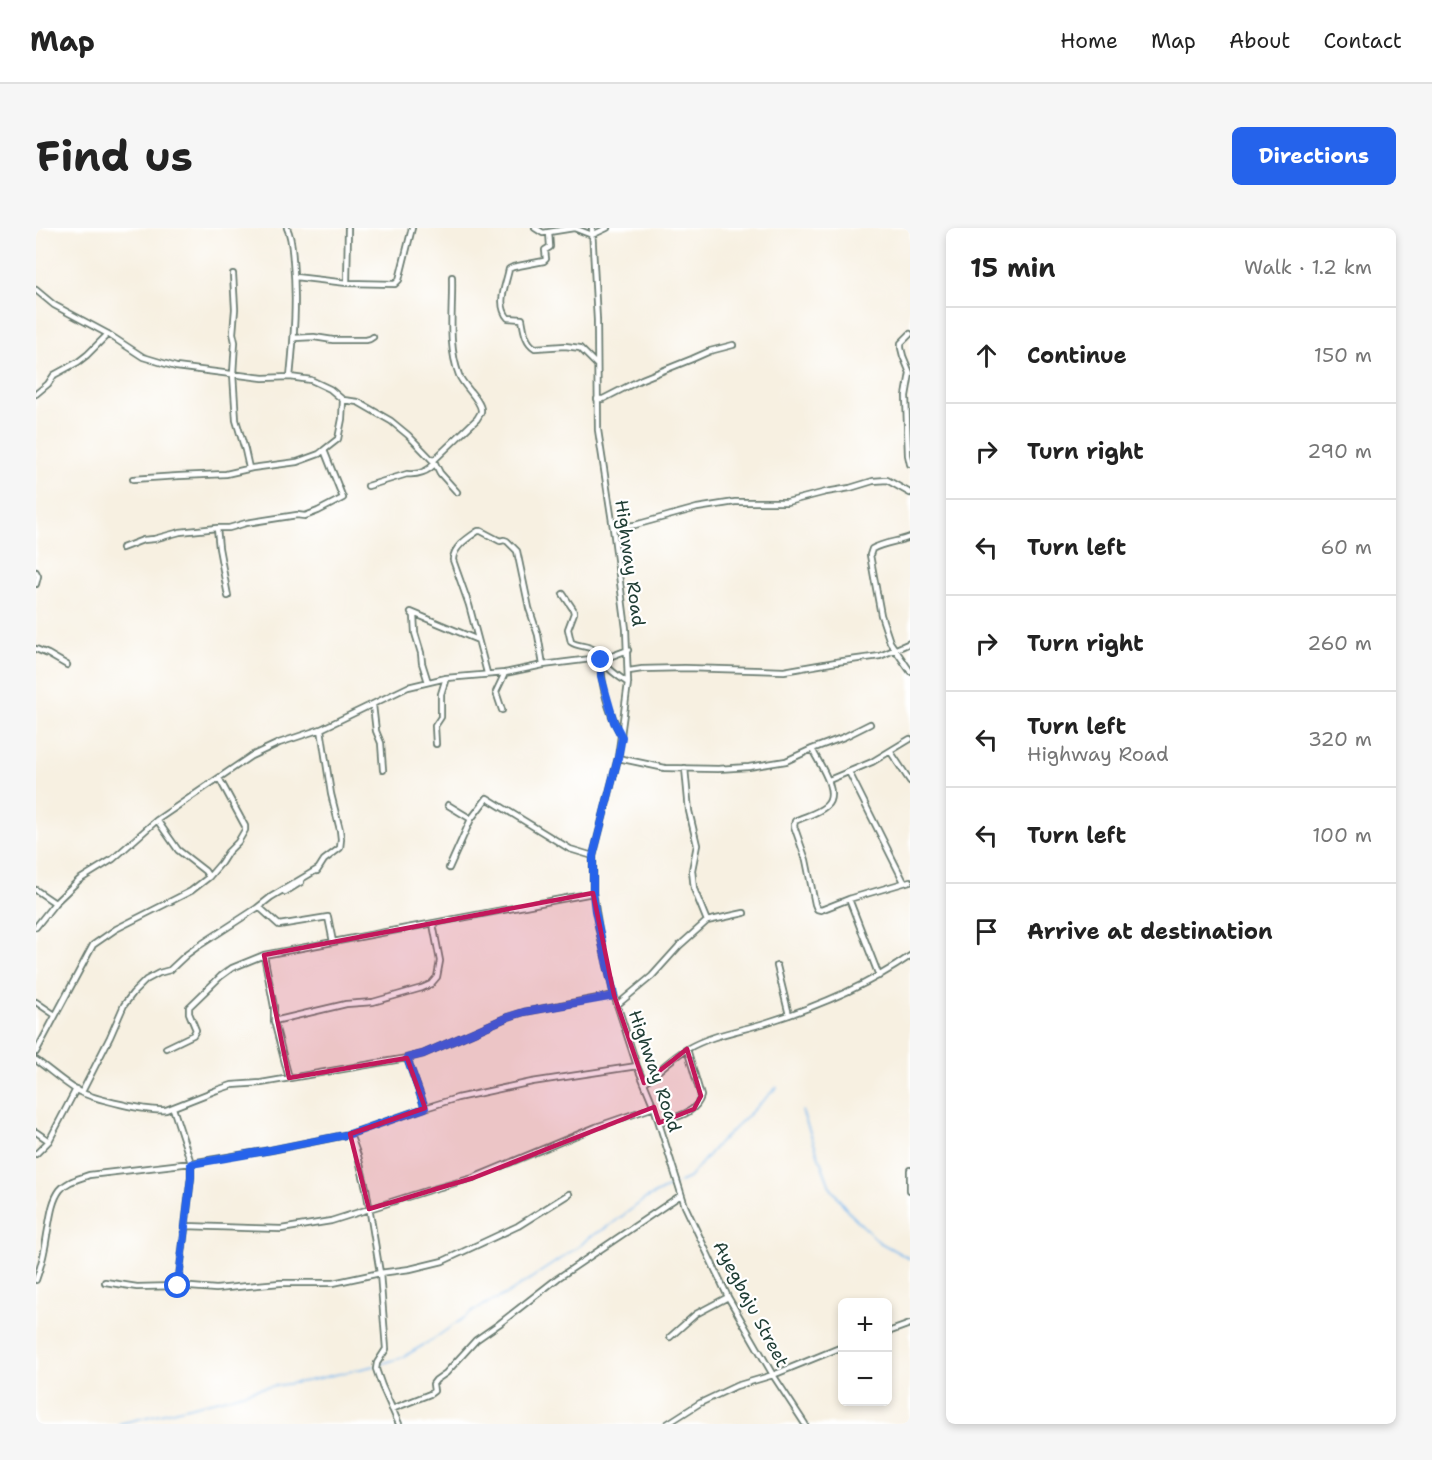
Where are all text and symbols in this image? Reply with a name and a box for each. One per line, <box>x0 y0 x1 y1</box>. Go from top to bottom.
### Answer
text: Map <box>30 22 95 60</box>
text: Home <box>1060 27 1118 55</box>
text: Map <box>1151 27 1196 55</box>
text: About <box>1229 27 1290 55</box>
text: Contact <box>1323 27 1402 55</box>
button: Directions <box>1232 127 1396 185</box>
text: Find us <box>36 128 193 184</box>
text: 15 min <box>970 250 1056 285</box>
text: Walk · 1.2 km <box>1244 254 1372 280</box>
icon: ahead <box>970 339 1003 372</box>
text: Continue <box>1027 341 1127 370</box>
text: 150 m <box>1314 342 1372 368</box>
icon: right <box>970 435 1003 468</box>
text: Turn right <box>1027 437 1144 466</box>
text: 290 m <box>1307 438 1372 464</box>
street label: Highway Road <box>609 498 651 628</box>
icon: left <box>970 531 1003 564</box>
text: Turn left <box>1027 533 1126 562</box>
text: 60 m <box>1320 534 1372 560</box>
icon: right <box>970 627 1003 660</box>
text: Turn right <box>1027 629 1144 658</box>
text: 260 m <box>1307 630 1372 656</box>
route end <box>587 646 613 672</box>
text: Turn left <box>1027 712 1126 741</box>
icon: left <box>970 723 1003 756</box>
text: 320 m <box>1308 726 1372 752</box>
text: Highway Road <box>1027 741 1169 767</box>
icon: left <box>970 819 1003 852</box>
text: Turn left <box>1027 821 1126 850</box>
text: 100 m <box>1312 822 1372 848</box>
icon: arrive <box>970 915 1003 948</box>
text: Arrive at destination <box>1027 917 1273 946</box>
street label: Highway Road <box>623 1007 687 1135</box>
street label: Ayegbaju Street <box>708 1237 795 1372</box>
route start <box>164 1272 190 1298</box>
map controls <box>838 1298 892 1406</box>
button: + <box>838 1298 892 1352</box>
button: − <box>838 1352 892 1406</box>

